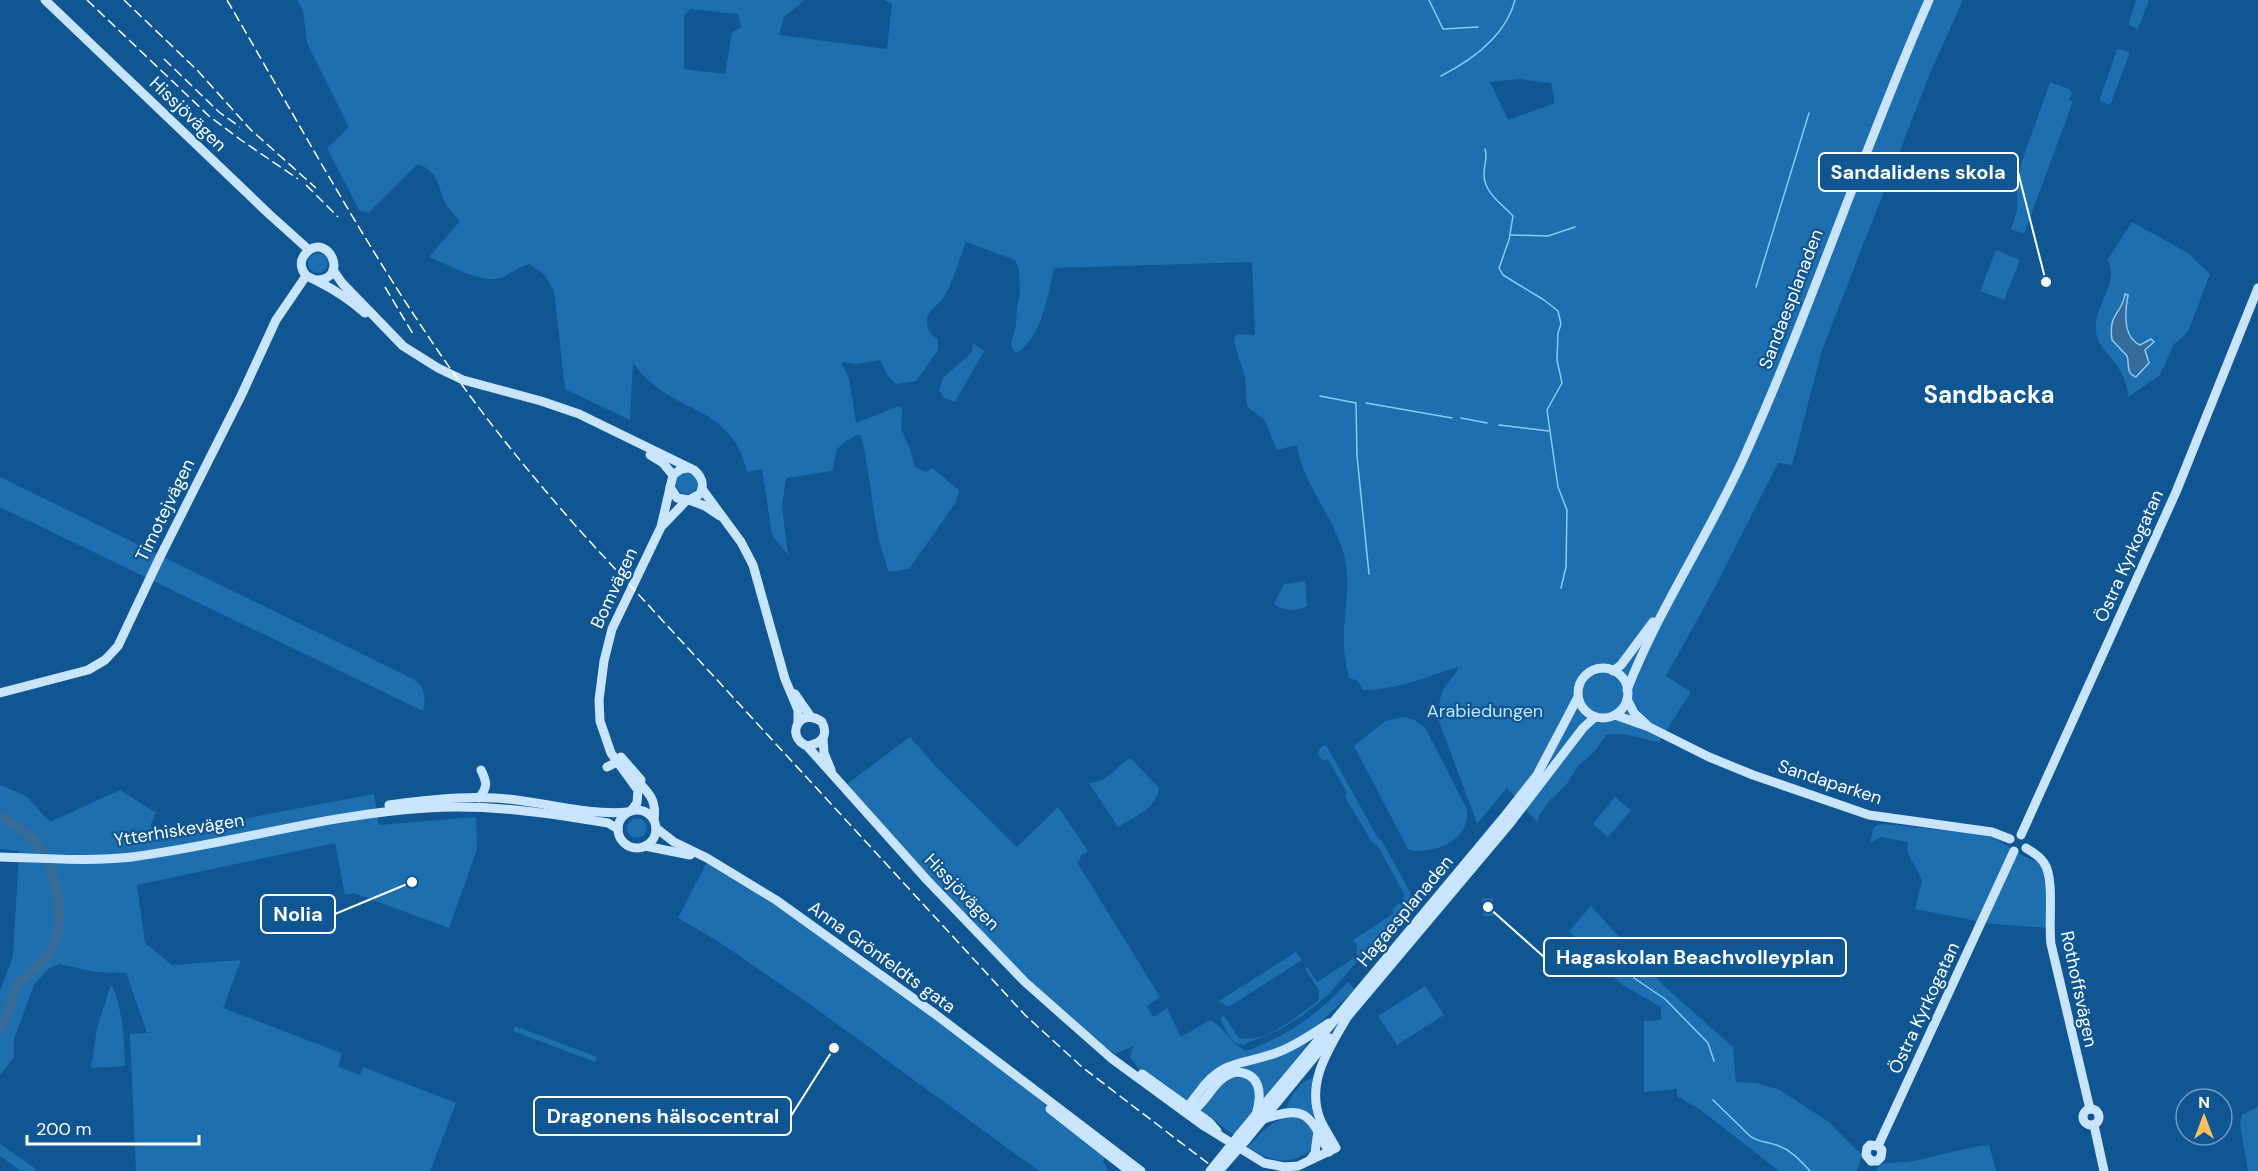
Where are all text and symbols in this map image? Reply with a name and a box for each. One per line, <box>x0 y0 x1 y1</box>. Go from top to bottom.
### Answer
street label: Hissjövägen <box>144 71 232 157</box>
callout: Sandalidens skola <box>1819 153 2018 191</box>
text: Sandalidens skola <box>1830 159 2006 185</box>
street label: Sandaesplanaden <box>1753 226 1829 372</box>
district label: Sandbacka <box>1924 379 2054 410</box>
street label: Timotejvägen <box>130 455 200 565</box>
street label: Östra Kyrkogatan <box>2089 486 2169 626</box>
street label: Bomvägen <box>585 544 643 632</box>
park label: Arabiedungen <box>1427 699 1543 723</box>
street label: Sandaparken <box>1775 754 1885 810</box>
street label: Ytterhiskevägen <box>112 808 246 852</box>
street label: Hissjövägen <box>919 848 1005 936</box>
street label: Hagaesplanaden <box>1351 850 1459 972</box>
callout: Nolia <box>261 895 335 933</box>
street label: Anna Grönfeldts gata <box>803 895 961 1019</box>
text: Nolia <box>273 901 323 927</box>
street label: Rothoffsvägen <box>2055 929 2103 1049</box>
callout: Hagaskolan Beachvolleyplan <box>1544 938 1846 976</box>
street label: Östra Kyrkogatan <box>1883 938 1965 1078</box>
text: Hagaskolan Beachvolleyplan <box>1556 944 1834 970</box>
north arrow <box>2174 1087 2234 1147</box>
text: N <box>2198 1092 2210 1113</box>
callout: Dragonens hälsocentral <box>534 1097 791 1135</box>
text: Dragonens hälsocentral <box>547 1103 779 1129</box>
scale bar <box>27 1108 200 1146</box>
text: 200 m <box>36 1117 92 1141</box>

